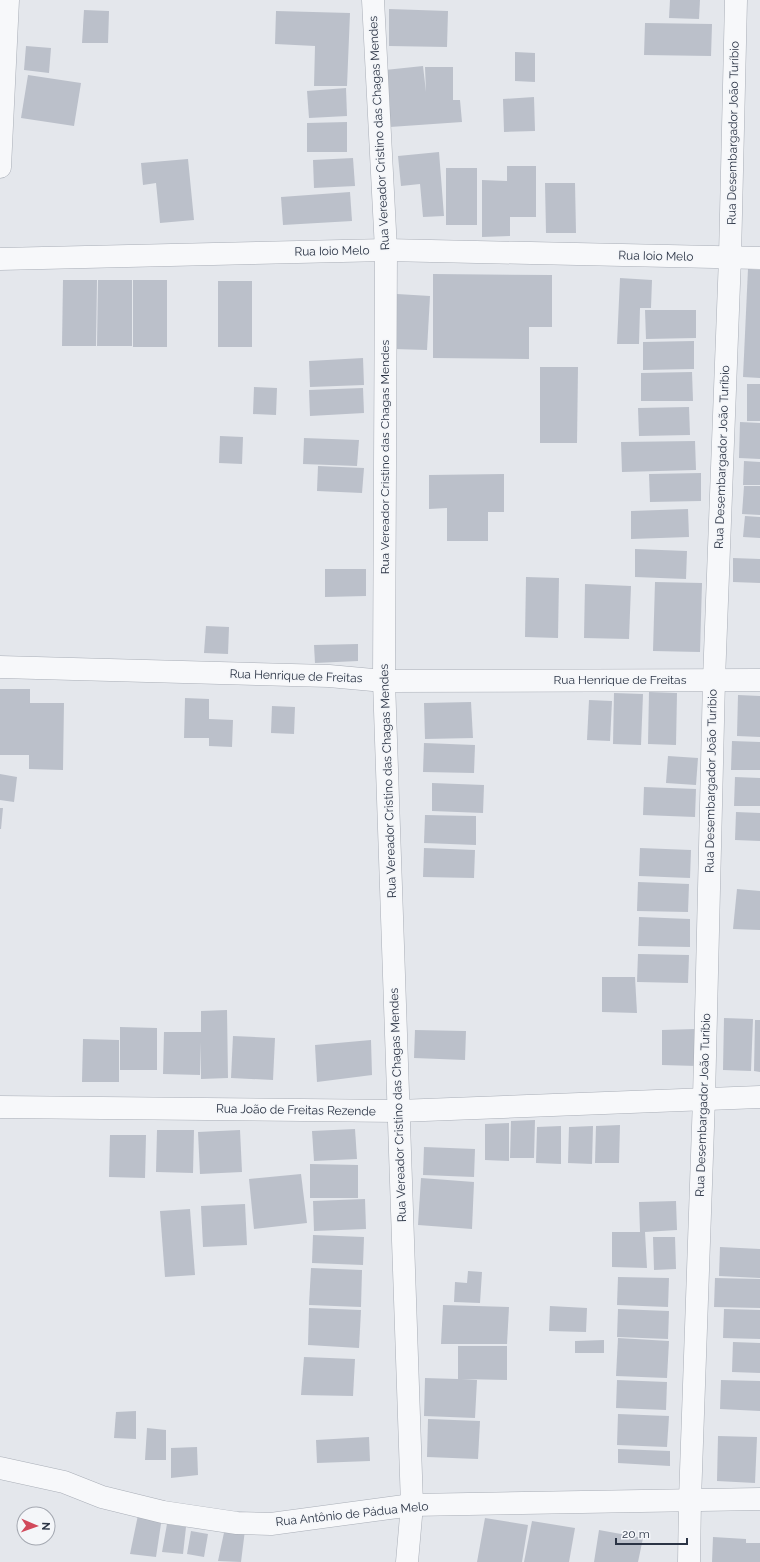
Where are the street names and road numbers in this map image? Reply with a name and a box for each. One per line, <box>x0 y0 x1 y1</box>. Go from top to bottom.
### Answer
street label: Rua Vereador Cristino das Chagas Mendes <box>366 15 392 250</box>
street label: Rua Desembargador João Turíbio <box>724 41 742 225</box>
street label: Rua Ioio Melo <box>294 243 370 259</box>
street label: Rua Ioio Melo <box>618 248 694 264</box>
street label: Rua Vereador Cristino das Chagas Mendes <box>378 340 392 574</box>
street label: Rua Desembargador João Turíbio <box>712 365 732 549</box>
street label: Rua Vereador Cristino das Chagas Mendes <box>377 663 399 898</box>
street label: Rua Henrique de Freitas <box>229 667 363 685</box>
street label: Rua Henrique de Freitas <box>554 673 687 687</box>
street label: Rua Desembargador João Turíbio <box>702 689 720 873</box>
street label: Rua Vereador Cristino das Chagas Mendes <box>387 987 409 1222</box>
street label: Rua Desembargador João Turíbio <box>693 1013 713 1197</box>
street label: Rua João de Freitas Rezende <box>216 1102 376 1118</box>
street label: Rua Antônio de Pádua Melo <box>275 1499 429 1529</box>

